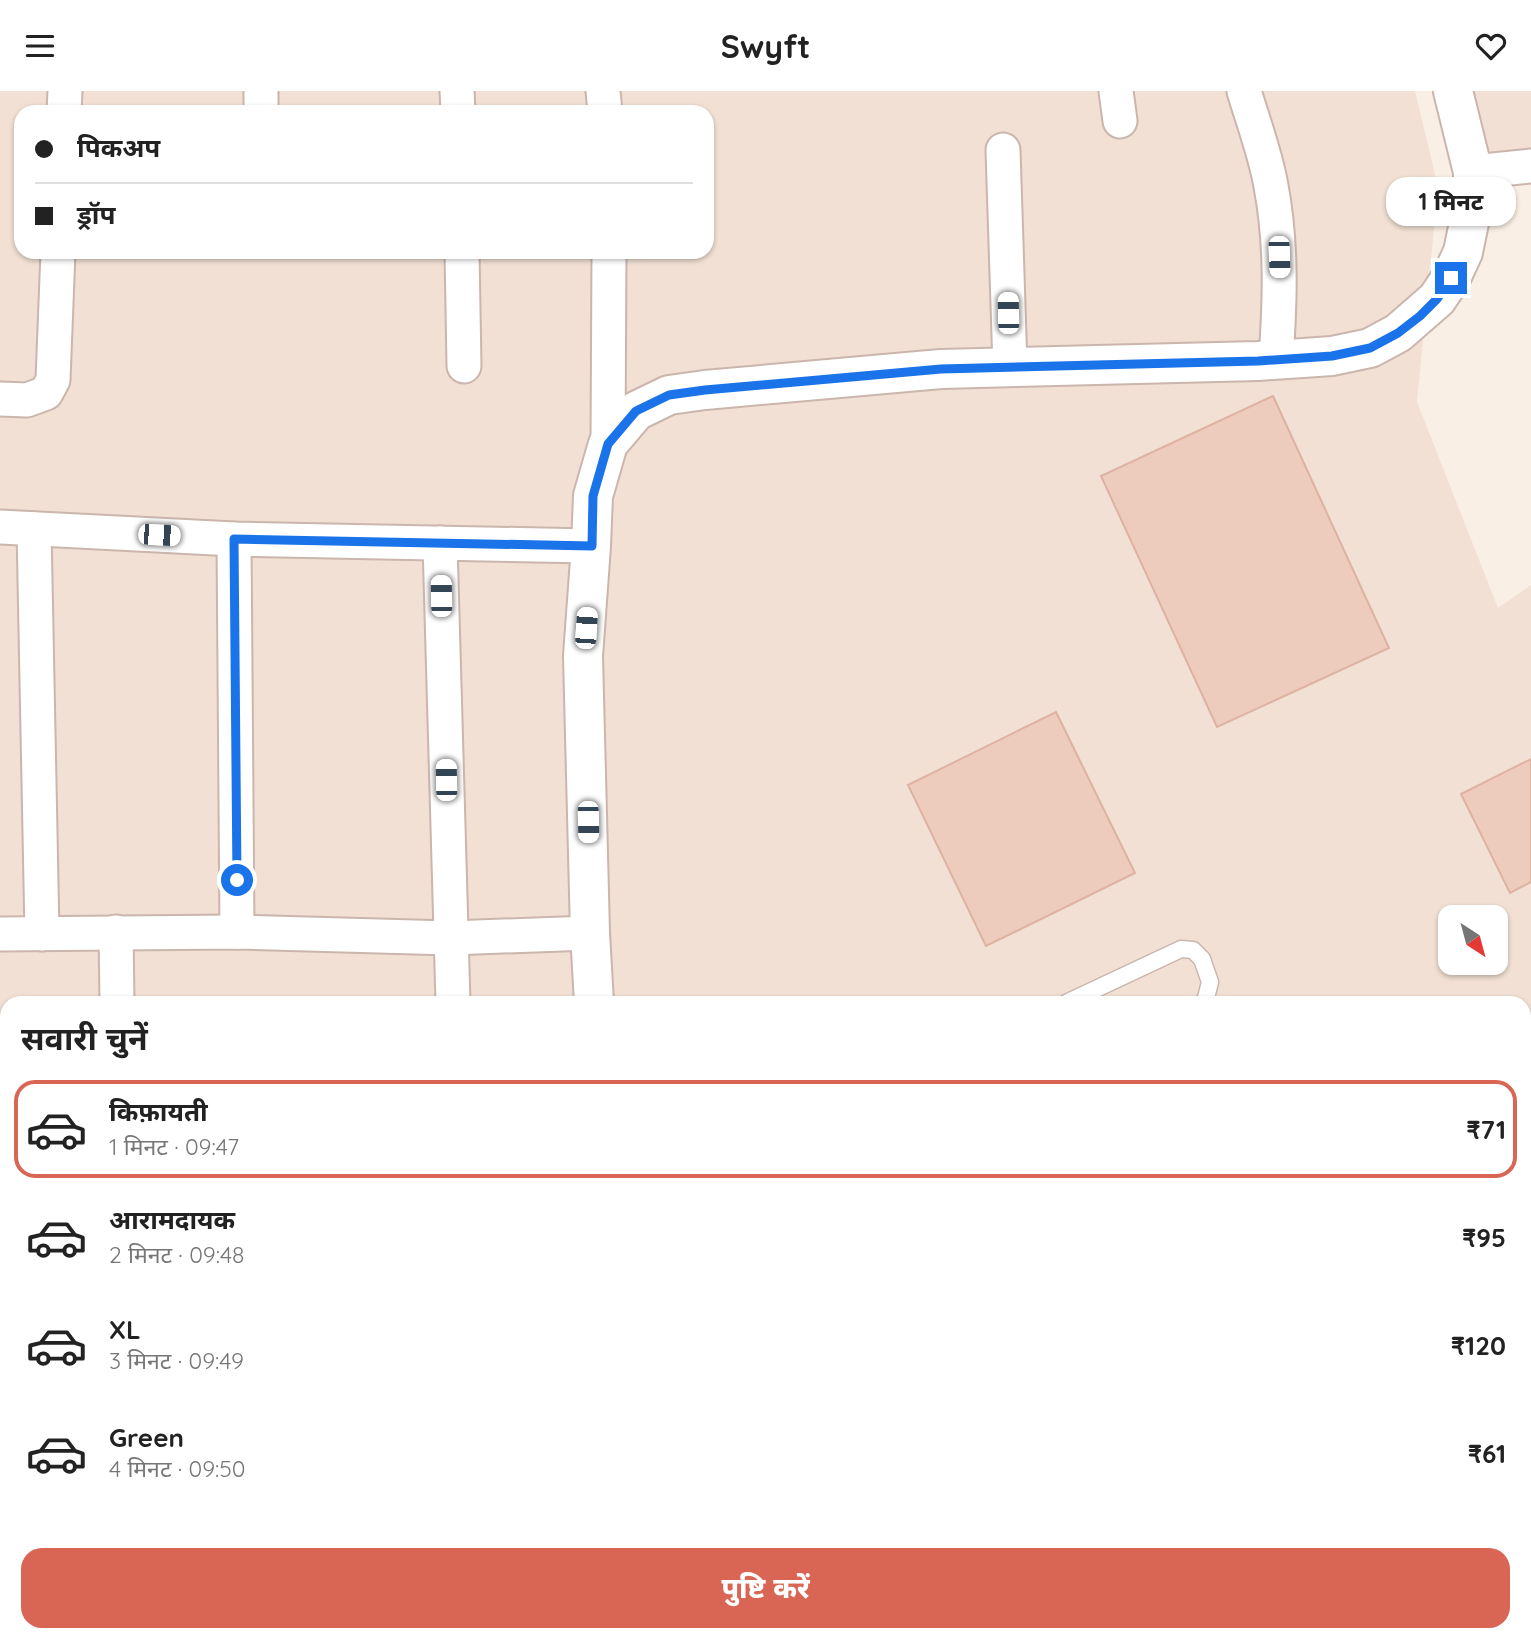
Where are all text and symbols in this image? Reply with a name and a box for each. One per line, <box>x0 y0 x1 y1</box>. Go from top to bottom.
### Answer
text: Swyft <box>721 26 810 66</box>
icon: menu <box>21 27 59 65</box>
icon: heart <box>1472 27 1510 65</box>
text: पिकअप <box>77 131 160 164</box>
callout: 1 मिनट <box>1386 177 1516 225</box>
text: 1 मिनट <box>1419 187 1483 216</box>
text: ड्रॉप <box>77 198 115 231</box>
car <box>1268 236 1291 278</box>
route end <box>1435 262 1467 294</box>
car <box>998 292 1019 334</box>
car <box>138 523 181 547</box>
car <box>431 575 452 617</box>
car <box>575 606 598 650</box>
car <box>436 759 457 801</box>
car <box>578 801 599 843</box>
route start <box>221 864 253 896</box>
north arrow <box>1438 905 1508 975</box>
map controls <box>1438 905 1508 975</box>
text: सवारी चुनें <box>21 1018 148 1058</box>
text: किफ़ायती <box>109 1095 208 1128</box>
icon: car <box>25 1098 88 1161</box>
text: ₹71 <box>1466 1113 1506 1146</box>
text: 1 मिनट · 09:47 <box>109 1132 239 1161</box>
text: आरामदायक <box>109 1203 235 1236</box>
icon: car <box>25 1206 88 1269</box>
text: ₹95 <box>1462 1221 1506 1254</box>
text: 2 मिनट · 09:48 <box>109 1240 245 1269</box>
text: XL <box>109 1313 141 1346</box>
icon: car <box>25 1314 88 1377</box>
text: ₹120 <box>1451 1329 1506 1362</box>
text: 3 मिनट · 09:49 <box>109 1346 244 1375</box>
text: Green <box>109 1421 184 1454</box>
icon: car <box>25 1422 88 1485</box>
text: ₹61 <box>1468 1437 1506 1470</box>
text: 4 मिनट · 09:50 <box>109 1454 246 1483</box>
button: पुष्टि करें <box>21 1548 1510 1628</box>

